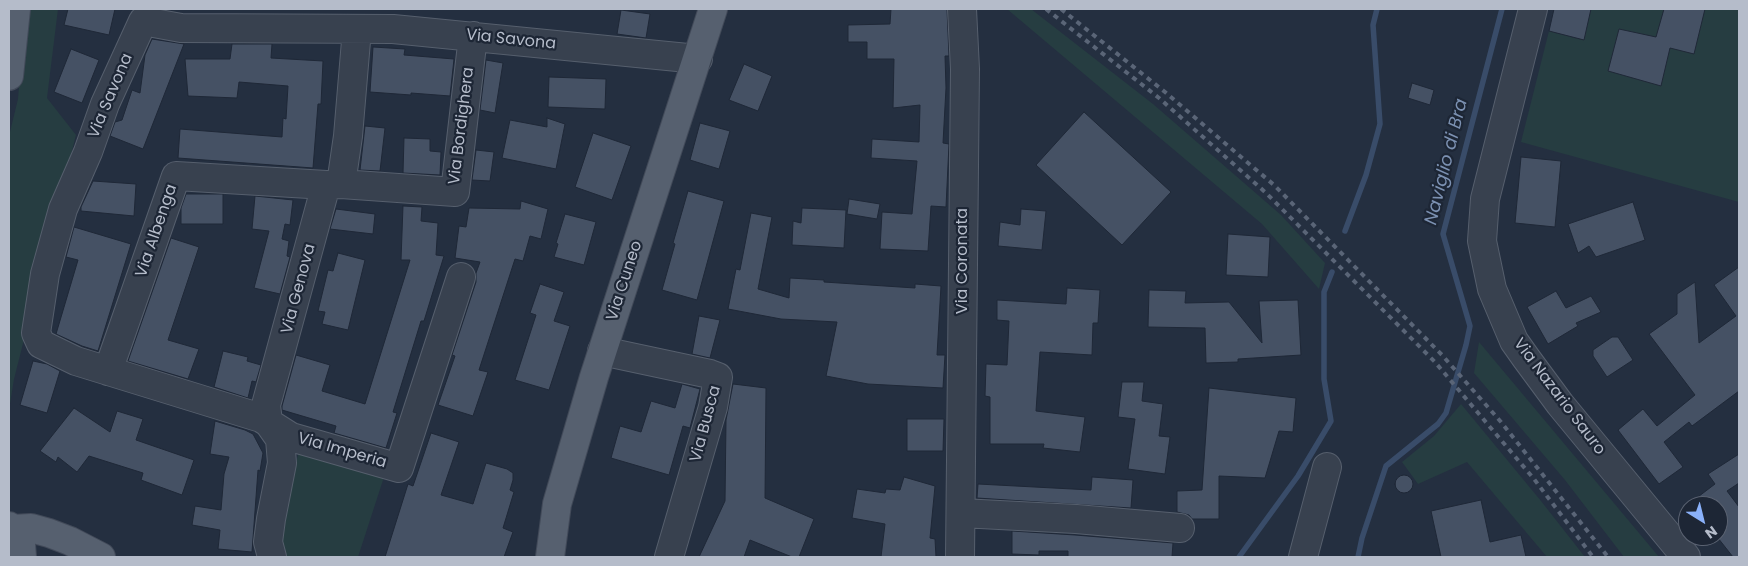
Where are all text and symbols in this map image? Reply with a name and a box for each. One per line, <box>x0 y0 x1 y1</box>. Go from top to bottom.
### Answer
street label: Via Savona <box>465 26 557 54</box>
street label: Via Savona <box>85 51 137 141</box>
street label: Via Bordighera <box>445 66 479 186</box>
water label: Naviglio di Bra <box>1421 97 1473 227</box>
street label: Via Albenga <box>132 182 182 280</box>
street label: Via Coronata <box>953 208 973 314</box>
street label: Via Cuneo <box>603 239 647 323</box>
street label: Via Genova <box>278 242 320 336</box>
street label: Via Nazario Sauro <box>1509 335 1609 459</box>
street label: Via Busca <box>687 383 725 465</box>
street label: Via Imperia <box>295 429 389 473</box>
north arrow <box>1678 496 1728 546</box>
text: N <box>1701 521 1721 544</box>

